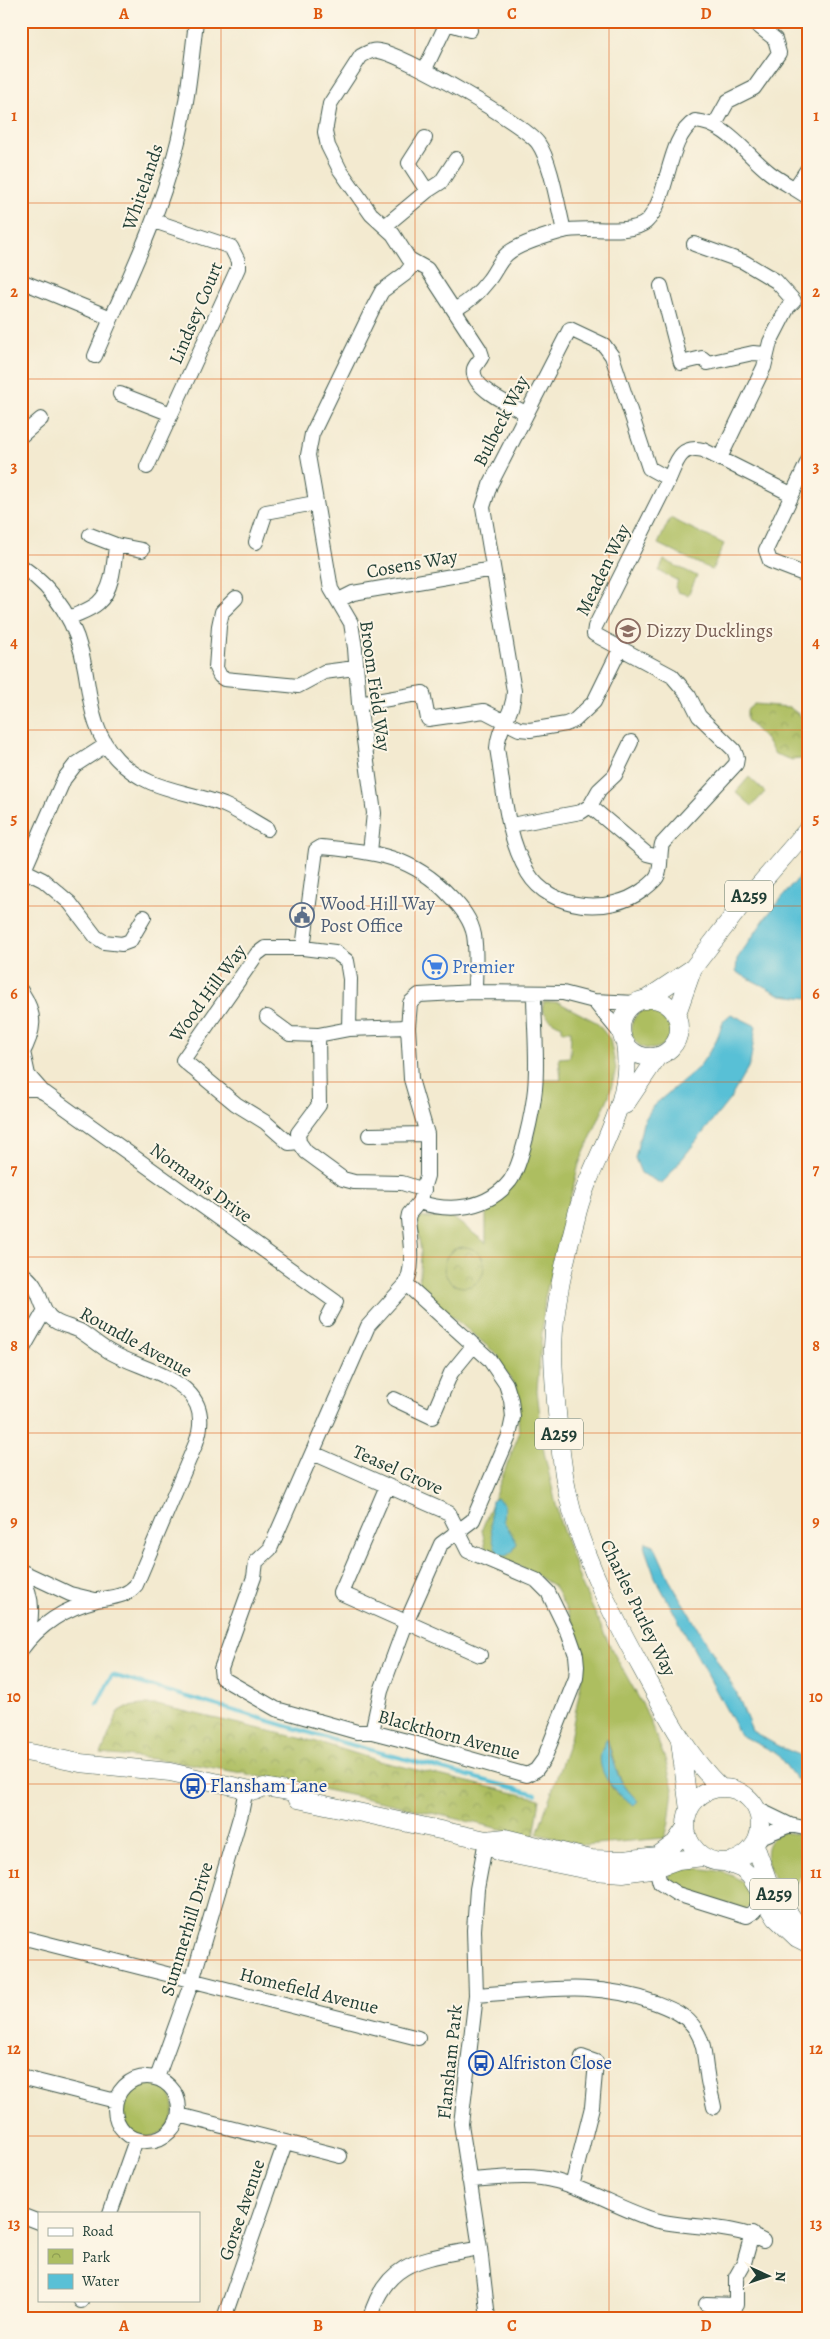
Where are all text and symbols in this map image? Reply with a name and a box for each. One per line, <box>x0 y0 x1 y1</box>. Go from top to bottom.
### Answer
text: A <box>118 3 130 25</box>
text: B <box>313 3 323 25</box>
text: C <box>507 3 517 25</box>
text: D <box>700 3 712 25</box>
text: 1 <box>11 105 17 127</box>
text: 1 <box>813 105 819 127</box>
street label: Whitelands <box>116 140 170 235</box>
street label: Lindsey Court <box>163 258 229 368</box>
text: 2 <box>10 281 18 303</box>
text: 2 <box>812 281 820 303</box>
street label: Bulbeck Way <box>467 371 535 471</box>
text: 3 <box>11 456 18 478</box>
text: 3 <box>813 456 820 478</box>
street label: Meaden Way <box>570 519 637 620</box>
street label: Cosens Way <box>364 543 460 585</box>
school or university icon: Dizzy Ducklings <box>615 618 641 644</box>
place label: Dizzy Ducklings <box>646 618 773 644</box>
street label: Broom Field Way <box>353 619 397 754</box>
text: 4 <box>10 632 18 654</box>
text: 4 <box>812 632 820 654</box>
text: 5 <box>11 808 18 830</box>
text: 5 <box>813 808 820 830</box>
road number: A259 <box>725 880 773 911</box>
place label: Wood Hill Way Post Office <box>319 891 435 939</box>
public building icon: Wood Hill Way Post Office <box>289 902 315 928</box>
street label: Wood Hill Way <box>163 938 253 1048</box>
supermarket icon: Premier <box>422 954 448 980</box>
place label: Premier <box>452 954 515 980</box>
text: 6 <box>10 983 18 1005</box>
text: 6 <box>812 983 820 1005</box>
street label: Norman's Drive <box>144 1137 258 1229</box>
text: 7 <box>11 1159 18 1181</box>
text: 7 <box>813 1159 820 1181</box>
street label: Roundle Avenue <box>75 1300 197 1384</box>
text: 8 <box>10 1335 18 1357</box>
text: 8 <box>812 1335 820 1357</box>
road number: A259 <box>535 1418 583 1450</box>
street label: Teasel Grove <box>349 1439 447 1501</box>
text: 9 <box>10 1511 18 1533</box>
text: 9 <box>812 1511 820 1533</box>
street label: Charles Purley Way <box>594 1535 683 1681</box>
text: 10 <box>7 1686 21 1708</box>
text: 10 <box>809 1686 823 1708</box>
street label: Blackthorn Avenue <box>375 1704 523 1766</box>
bus stop icon: Flansham Lane <box>180 1773 206 1799</box>
place label: Flansham Lane <box>210 1773 327 1799</box>
street label: Summerhill Drive <box>154 1859 220 1999</box>
text: 11 <box>8 1862 20 1884</box>
text: 11 <box>810 1862 822 1884</box>
road number: A259 <box>750 1878 798 1910</box>
street label: Homefield Avenue <box>237 1961 381 2021</box>
street label: Flansham Park <box>431 2003 469 2121</box>
text: 12 <box>7 2038 21 2060</box>
text: 12 <box>809 2038 823 2060</box>
bus stop icon: Alfriston Close <box>468 2050 494 2076</box>
place label: Alfriston Close <box>497 2050 612 2076</box>
street label: Gorse Avenue <box>213 2156 271 2264</box>
legend <box>38 2212 200 2302</box>
text: 13 <box>8 2213 20 2235</box>
text: 13 <box>810 2213 822 2235</box>
text: Road <box>82 2221 114 2241</box>
text: Park <box>82 2247 111 2267</box>
north arrow <box>742 2252 792 2302</box>
text: Water <box>81 2271 119 2291</box>
text: N <box>771 2271 790 2282</box>
text: A <box>118 2315 130 2337</box>
text: B <box>313 2315 323 2337</box>
text: C <box>507 2315 517 2337</box>
text: D <box>700 2315 712 2337</box>

